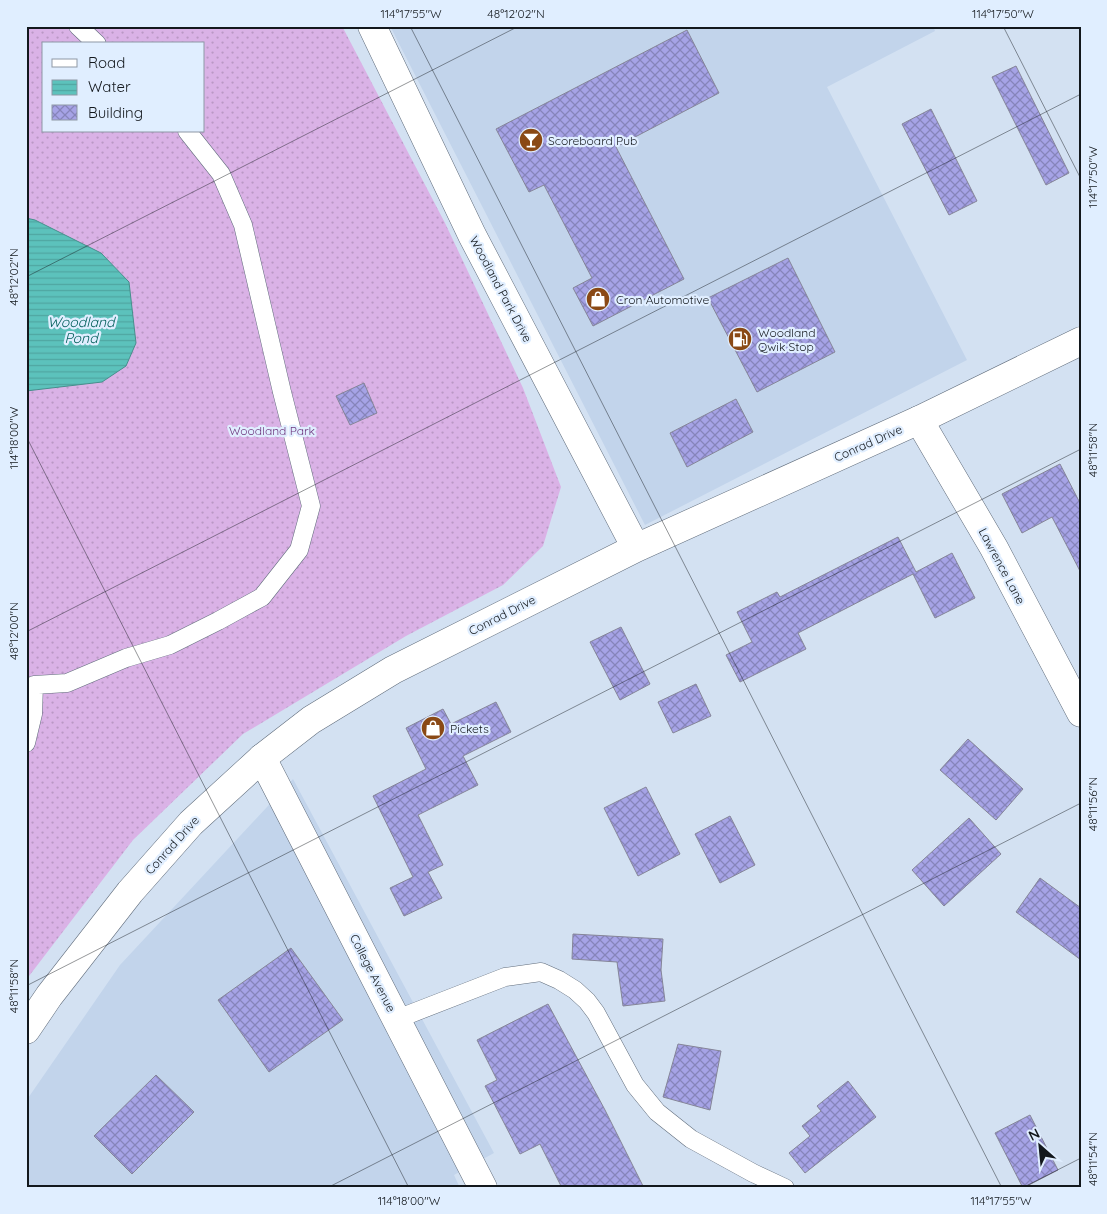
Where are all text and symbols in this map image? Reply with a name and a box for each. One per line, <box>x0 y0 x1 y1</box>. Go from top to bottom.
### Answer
text: 114°17'55"W <box>380 6 442 21</box>
text: 48°12'02"N <box>487 6 545 21</box>
text: 114°17'50"W <box>972 6 1034 21</box>
legend <box>42 42 205 132</box>
text: Road <box>88 53 125 72</box>
text: Water <box>88 77 131 96</box>
text: Building <box>88 103 143 122</box>
bar icon: Scoreboard Pub <box>518 127 544 153</box>
place label: Scoreboard Pub <box>548 133 637 148</box>
text: 114°17'50"W <box>1085 146 1100 208</box>
street label: Woodland Park Drive <box>467 233 535 345</box>
text: 48°12'02"N <box>6 248 21 306</box>
shop icon: Cron Automotive <box>585 286 611 312</box>
place label: Cron Automotive <box>616 292 709 307</box>
water label: Woodland Pond <box>48 313 116 347</box>
place label: Woodland Qwik Stop <box>758 325 815 354</box>
fuel station icon: Woodland Qwik Stop <box>727 326 753 352</box>
text: 114°18'00"W <box>6 406 21 469</box>
street label: Conrad Drive <box>832 421 905 465</box>
park label: Woodland Park <box>229 423 315 438</box>
text: 48°11'58"N <box>1085 423 1100 477</box>
street label: Lawrence Lane <box>976 525 1029 607</box>
street label: Conrad Drive <box>466 592 538 638</box>
text: 48°12'00"N <box>6 602 21 660</box>
shop icon: Pickets <box>420 715 446 741</box>
place label: Pickets <box>450 721 489 736</box>
text: 48°11'56"N <box>1085 777 1100 831</box>
street label: Conrad Drive <box>142 813 202 877</box>
street label: College Avenue <box>347 931 399 1015</box>
text: 48°11'58"N <box>6 959 21 1013</box>
north arrow <box>1014 1122 1064 1172</box>
text: N <box>1025 1124 1043 1145</box>
text: 48°11'54"N <box>1085 1132 1100 1186</box>
text: 114°18'00"W <box>378 1193 441 1208</box>
text: 114°17'55"W <box>970 1193 1032 1208</box>

